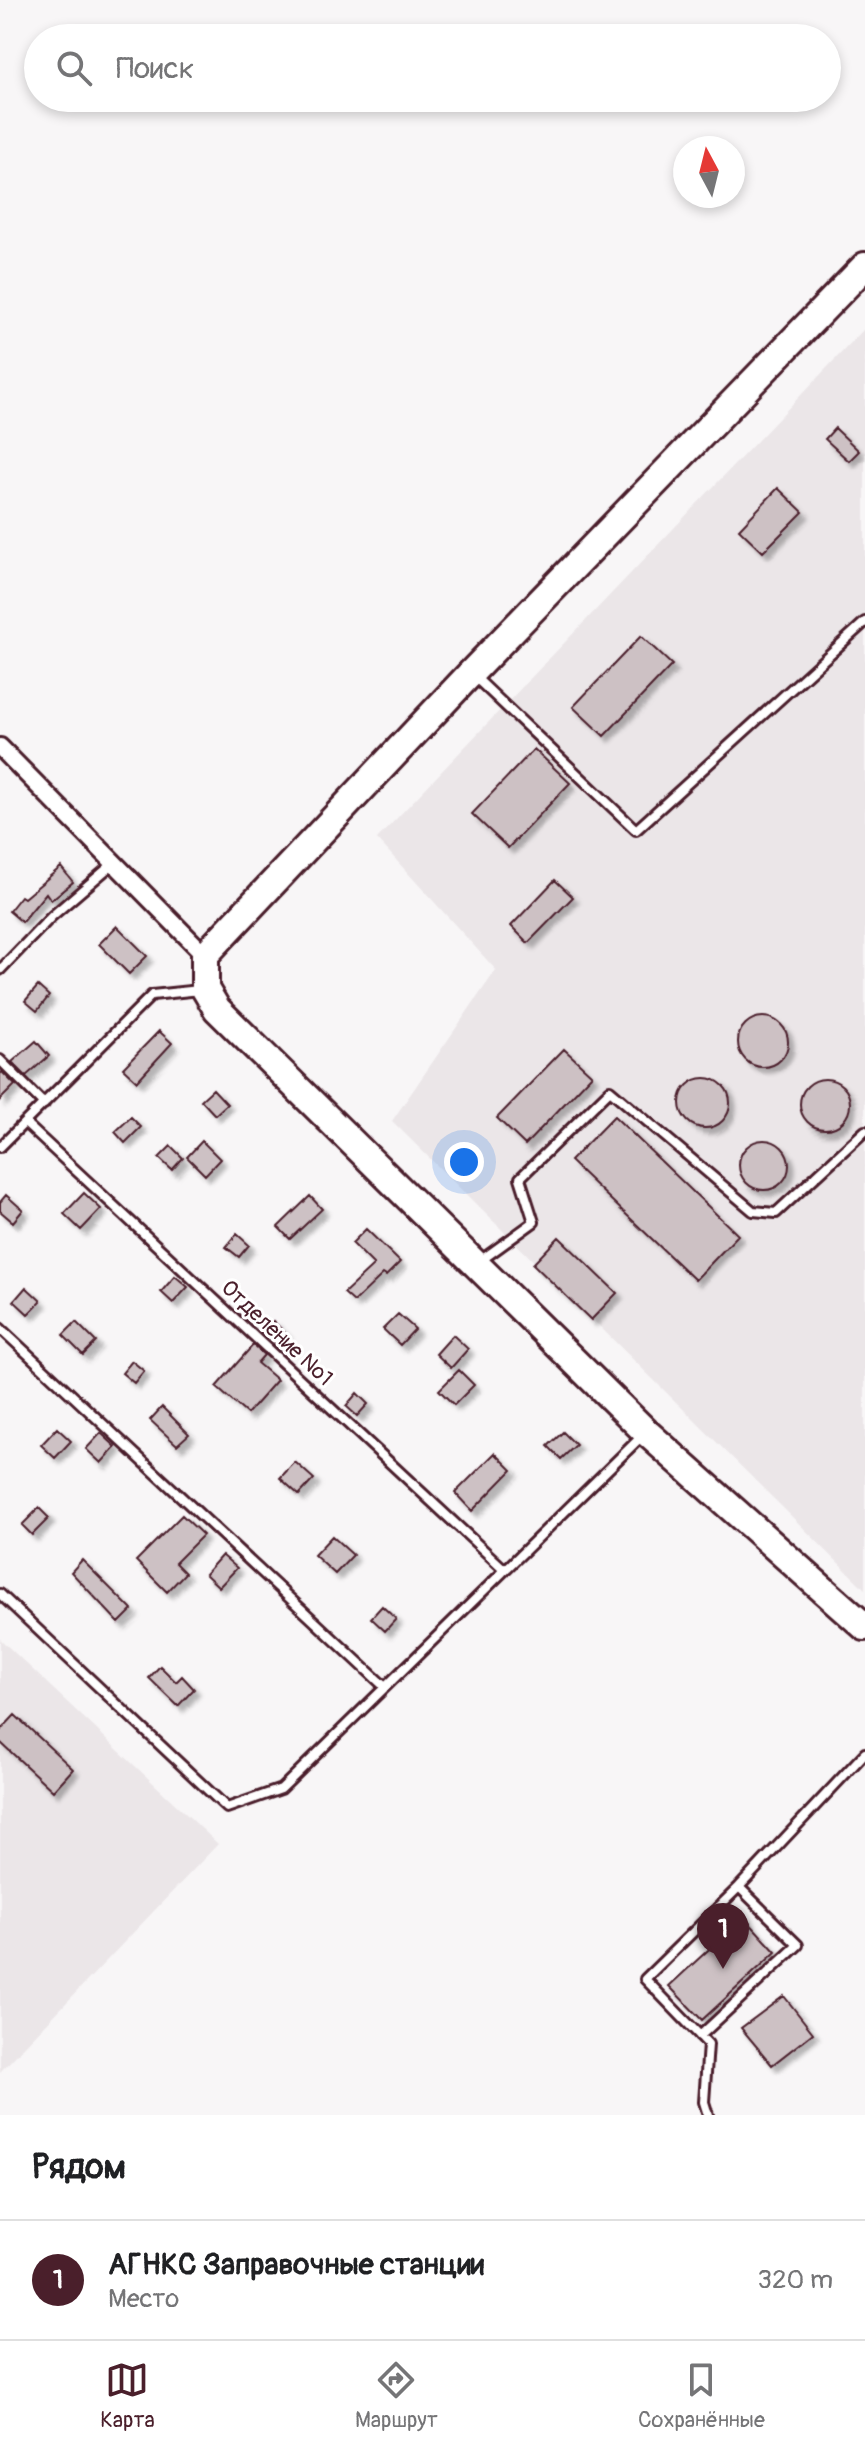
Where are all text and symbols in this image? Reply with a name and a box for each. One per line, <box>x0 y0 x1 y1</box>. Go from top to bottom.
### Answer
search box <box>24 24 841 112</box>
icon: search <box>52 46 96 90</box>
text: Поиск <box>116 50 194 87</box>
north arrow <box>673 136 745 208</box>
your location <box>444 1142 484 1182</box>
street label: Отделение №1 <box>215 1274 339 1392</box>
pin: 1 <box>697 1903 749 1969</box>
text: Рядом <box>32 2146 126 2189</box>
text: АГНКС Заправочные станции <box>108 2246 484 2283</box>
text: 1 <box>53 2264 63 2296</box>
text: 320 m <box>757 2264 833 2296</box>
text: Место <box>108 2283 179 2315</box>
tab: Карта <box>100 2358 155 2434</box>
tab: Маршрут <box>355 2358 438 2434</box>
tab: Сохранённые <box>638 2358 765 2434</box>

